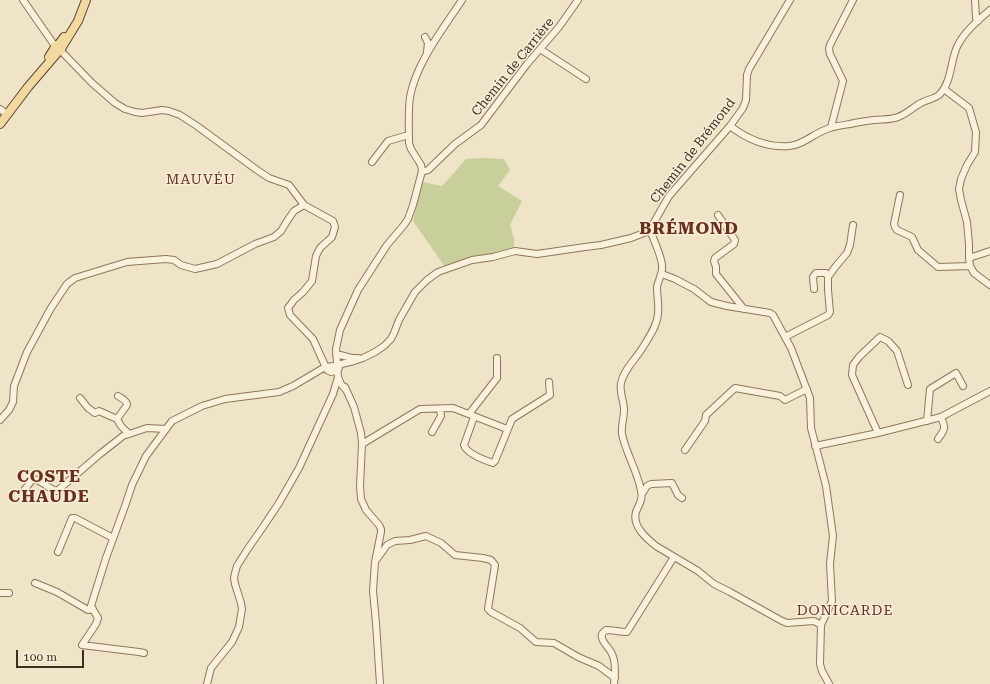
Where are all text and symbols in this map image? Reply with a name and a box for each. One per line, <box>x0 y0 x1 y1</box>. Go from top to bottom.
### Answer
street label: Chemin de Carrière <box>469 15 557 119</box>
street label: Chemin de Brémond <box>647 95 739 207</box>
district label: MAUVÉU <box>166 172 236 188</box>
district label: BRÉMOND <box>639 219 739 239</box>
district label: COSTE CHAUDE <box>8 467 90 507</box>
district label: DONICARDE <box>797 603 893 619</box>
scale bar <box>18 642 86 668</box>
text: 100 m <box>23 650 57 664</box>

